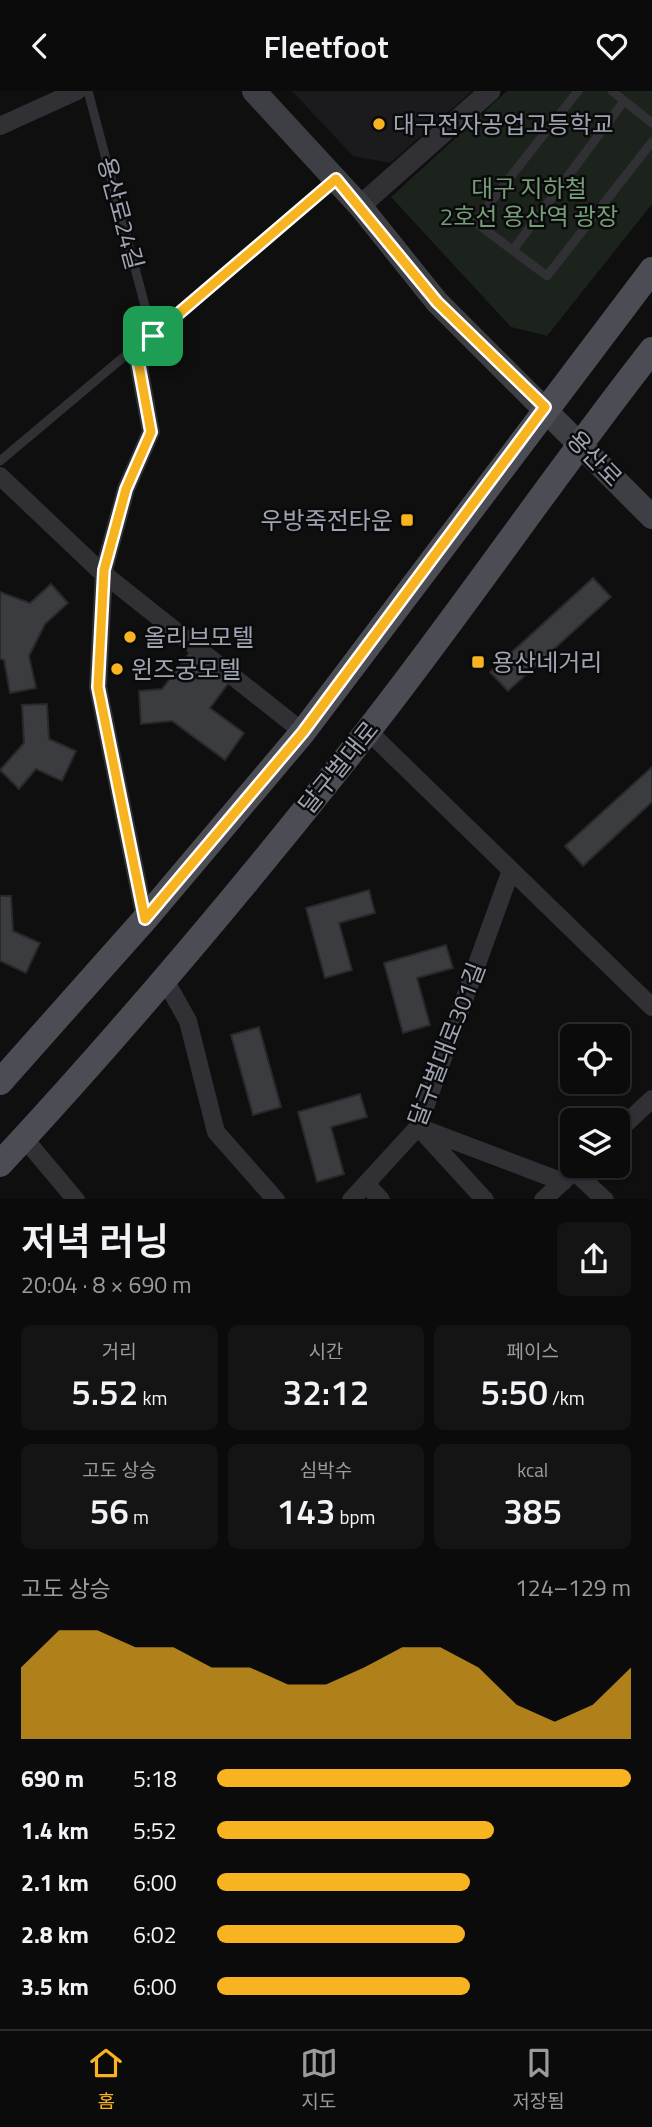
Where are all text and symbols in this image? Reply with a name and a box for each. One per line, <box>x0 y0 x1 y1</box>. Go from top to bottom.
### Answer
text: Fleetfoot <box>263 22 389 70</box>
icon: back <box>21 27 59 65</box>
icon: heart <box>593 27 631 65</box>
place label: 대구전자공업고등학교 <box>393 106 614 142</box>
marker: 대구전자공업고등학교 <box>371 116 387 132</box>
street label: 용산로24길 <box>89 153 153 273</box>
park label: 대구 지하철 2호선 용산역 광장 <box>440 170 618 234</box>
pin <box>123 306 183 366</box>
icon: arrive <box>134 317 172 355</box>
street label: 용산로 <box>559 422 631 494</box>
place label: 우방죽전타운 <box>261 502 393 538</box>
marker: 우방죽전타운 <box>399 512 415 528</box>
place label: 올리브모텔 <box>144 619 254 655</box>
marker: 올리브모텔 <box>122 629 138 645</box>
place label: 용산네거리 <box>492 644 602 680</box>
place label: 윈즈궁모텔 <box>131 651 241 687</box>
marker: 용산네거리 <box>470 654 486 670</box>
marker: 윈즈궁모텔 <box>109 661 125 677</box>
street label: 달구벌대로 <box>289 713 387 821</box>
street label: 달구벌대로301길 <box>398 957 494 1131</box>
map controls <box>560 1024 630 1178</box>
button: locate <box>560 1024 630 1094</box>
button: layers <box>560 1108 630 1178</box>
text: 저녁 러닝 <box>21 1212 169 1270</box>
button: share <box>557 1222 631 1296</box>
text: 20:04 · 8 × 690 m <box>21 1267 191 1302</box>
text: 거리 <box>102 1336 137 1365</box>
text: 시간 <box>309 1336 343 1365</box>
text: 페이스 <box>506 1336 559 1365</box>
text: 5.52 <box>71 1365 138 1419</box>
text: 32:12 <box>283 1365 369 1419</box>
text: 5:50 <box>481 1365 548 1419</box>
text: km <box>138 1383 168 1412</box>
text: /km <box>548 1383 585 1412</box>
text: 고도 상승 <box>82 1455 156 1484</box>
text: 심박수 <box>300 1455 352 1484</box>
text: kcal <box>517 1455 548 1484</box>
text: 56 <box>90 1484 129 1538</box>
text: 143 <box>277 1484 335 1538</box>
text: 385 <box>503 1484 562 1538</box>
text: m <box>129 1502 149 1531</box>
text: bpm <box>335 1502 375 1531</box>
text: 124–129 m <box>515 1570 631 1605</box>
text: 고도 상승 <box>21 1571 111 1606</box>
text: 690 m <box>21 1761 84 1796</box>
text: 5:18 <box>133 1761 177 1796</box>
text: 1.4 km <box>21 1813 89 1848</box>
text: 5:52 <box>133 1813 177 1848</box>
text: 2.1 km <box>21 1865 89 1900</box>
text: 6:00 <box>133 1865 177 1900</box>
text: 2.8 km <box>21 1917 89 1952</box>
text: 6:02 <box>133 1917 177 1952</box>
text: 3.5 km <box>21 1969 89 2004</box>
text: 6:00 <box>133 1969 177 2004</box>
tab: 홈 <box>87 2044 125 2115</box>
tab: 지도 <box>300 2044 338 2115</box>
tab: 저장됨 <box>512 2044 565 2115</box>

